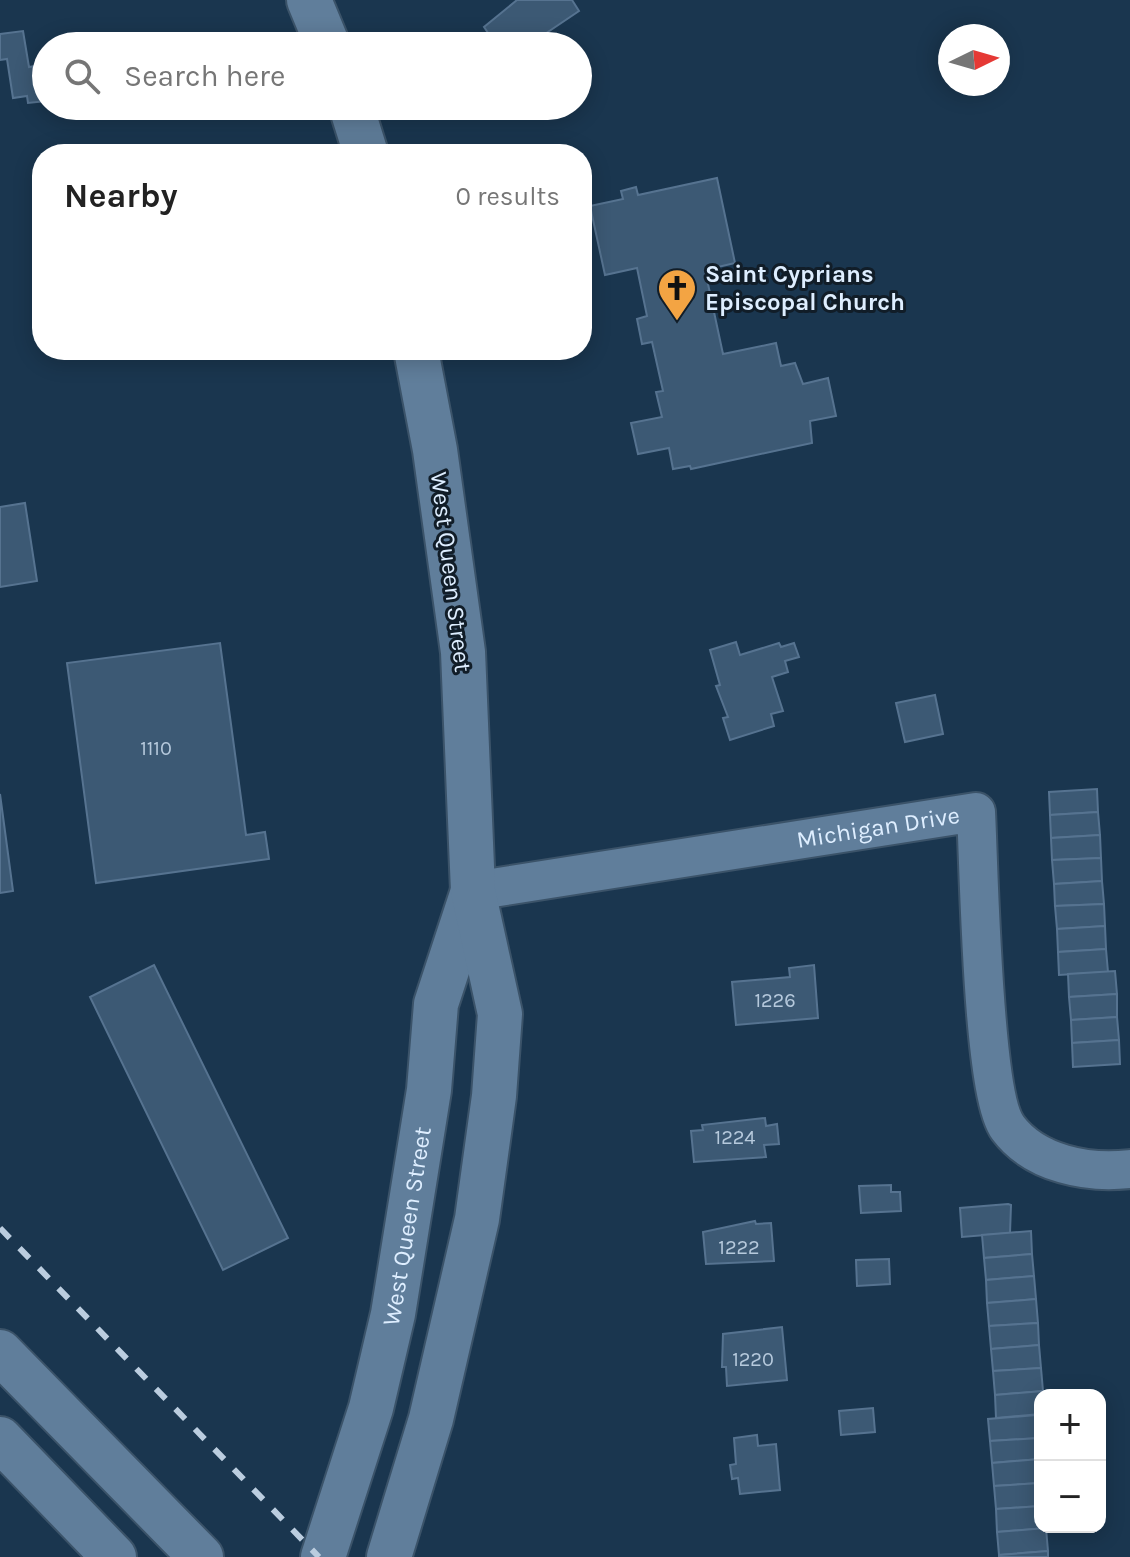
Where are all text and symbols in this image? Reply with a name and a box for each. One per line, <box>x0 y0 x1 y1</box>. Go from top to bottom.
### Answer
north arrow <box>938 24 1010 96</box>
search box <box>32 32 592 120</box>
icon: search <box>60 54 104 98</box>
text: Search here <box>124 58 285 94</box>
text: Nearby <box>64 176 178 216</box>
text: 0 results <box>456 181 560 212</box>
place label: Saint Cyprians Episcopal Church <box>705 260 905 316</box>
church icon: Saint Cyprians Episcopal Church <box>656 267 698 322</box>
street label: West Queen Street <box>425 470 477 674</box>
house number: 1110 <box>140 737 172 760</box>
street label: Michigan Drive <box>795 801 961 854</box>
house number: 1226 <box>754 989 796 1012</box>
street label: West Queen Street <box>377 1125 437 1329</box>
house number: 1224 <box>715 1126 755 1149</box>
house number: 1222 <box>718 1236 760 1259</box>
house number: 1220 <box>732 1348 774 1371</box>
map controls <box>1034 1389 1106 1533</box>
button: + <box>1034 1389 1106 1461</box>
button: − <box>1034 1461 1106 1533</box>

